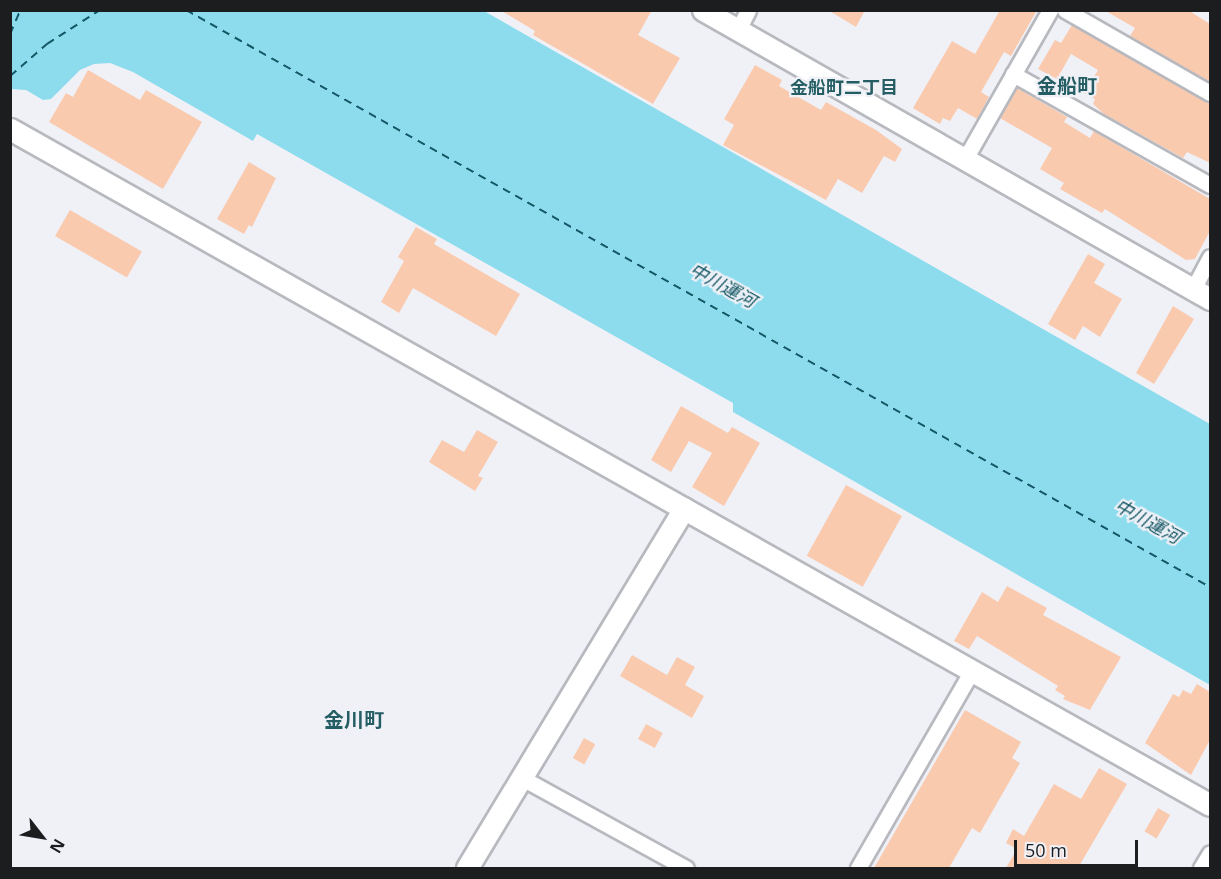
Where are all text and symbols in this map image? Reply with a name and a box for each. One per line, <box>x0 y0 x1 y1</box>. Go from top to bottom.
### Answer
district label: 金船町 <box>1037 73 1097 97</box>
district label: 金船町二丁目 <box>790 76 898 98</box>
water label: 中川運河 <box>686 258 760 312</box>
water label: 中川運河 <box>1111 494 1185 548</box>
district label: 金川町 <box>324 707 384 731</box>
north arrow <box>12 807 72 867</box>
scale bar <box>1017 828 1142 866</box>
text: N <box>45 835 70 858</box>
text: 50 m <box>1025 838 1067 862</box>

